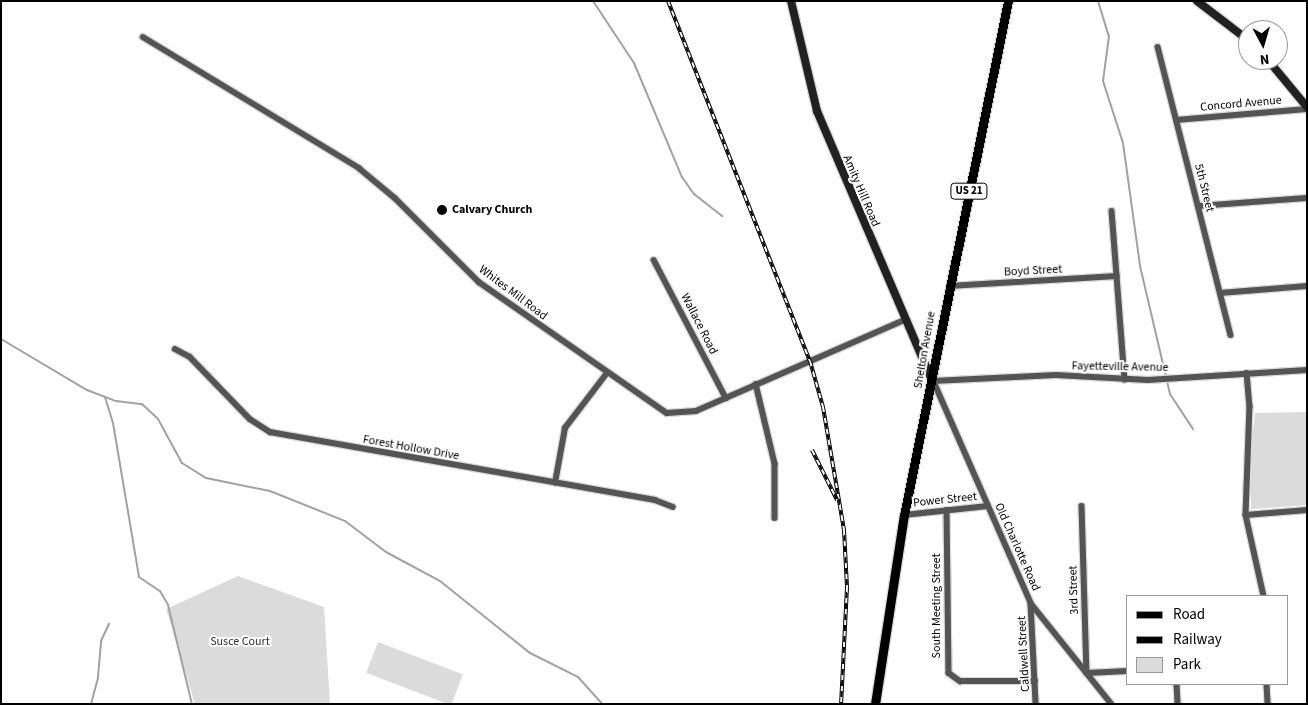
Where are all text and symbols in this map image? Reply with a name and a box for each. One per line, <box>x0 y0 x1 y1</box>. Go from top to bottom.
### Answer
north arrow <box>1238 20 1288 70</box>
text: N <box>1259 48 1270 69</box>
street label: Concord Avenue <box>1200 93 1282 115</box>
street label: Amity Hill Road <box>839 153 883 229</box>
street label: 5th Street <box>1191 162 1217 214</box>
road number: US 21 <box>950 182 988 200</box>
place label: Calvary Church <box>452 203 532 217</box>
marker: Calvary Church <box>436 204 448 216</box>
street label: Boyd Street <box>1004 262 1062 280</box>
street label: Whites Mill Road <box>476 263 550 323</box>
street label: Wallace Road <box>677 291 721 357</box>
street label: Shelton Avenue <box>911 310 939 390</box>
street label: Fayetteville Avenue <box>1072 359 1168 375</box>
street label: Forest Hollow Drive <box>362 432 460 464</box>
street label: Power Street <box>912 489 978 511</box>
street label: Old Charlotte Road <box>991 501 1043 593</box>
street label: South Meeting Street <box>930 553 944 659</box>
street label: 3rd Street <box>1066 565 1082 615</box>
legend <box>1126 595 1288 685</box>
text: Road <box>1173 604 1205 625</box>
street label: Caldwell Street <box>1015 616 1033 692</box>
text: Railway <box>1173 629 1222 650</box>
park label: Susce Court <box>210 635 270 649</box>
text: Park <box>1173 654 1201 675</box>

